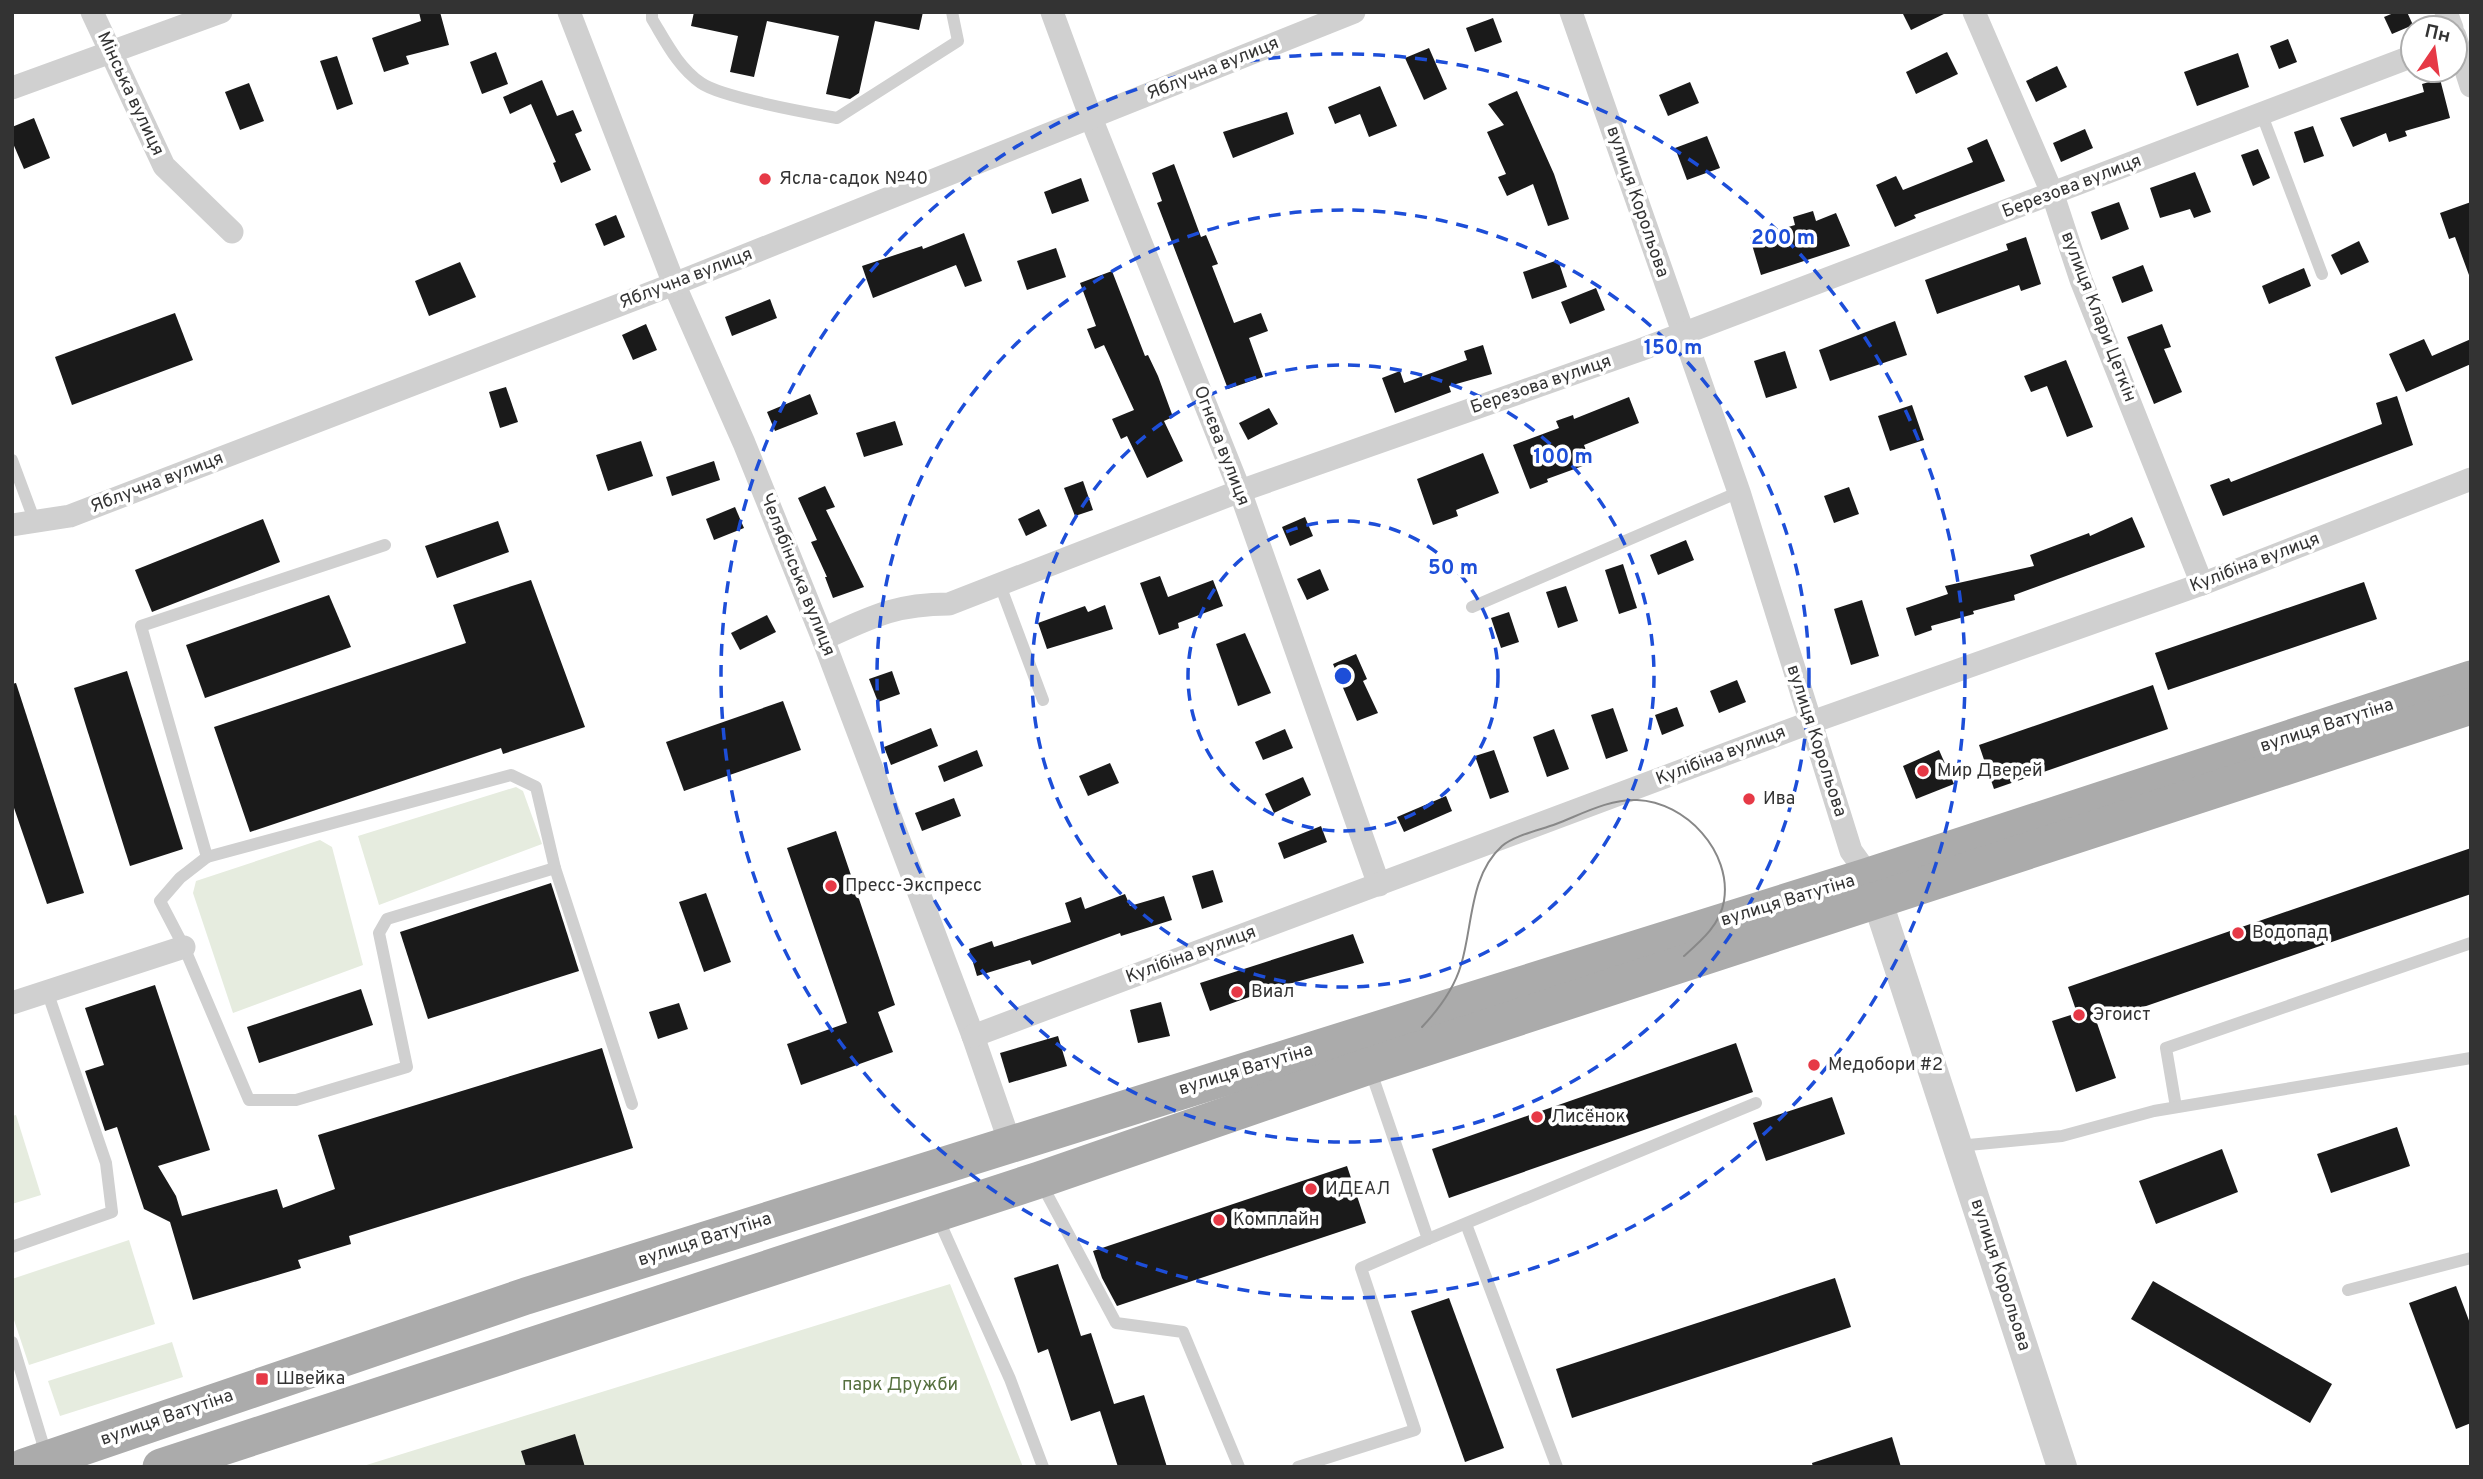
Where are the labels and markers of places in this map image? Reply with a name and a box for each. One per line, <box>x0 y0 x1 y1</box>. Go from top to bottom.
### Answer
place label: Ясла-садок №40 <box>779 168 928 191</box>
marker: Ясла-садок №40 <box>757 171 773 187</box>
centre of rings <box>1331 664 1355 688</box>
place label: Мир Дверей <box>1937 760 2043 783</box>
marker: Мир Дверей <box>1915 763 1931 779</box>
place label: Ива <box>1763 788 1795 811</box>
marker: Ива <box>1741 791 1757 807</box>
place label: Пресс-Экспресс <box>845 875 982 898</box>
marker: Пресс-Экспресс <box>823 878 839 894</box>
place label: Водопад <box>2252 922 2328 945</box>
marker: Водопад <box>2230 925 2246 941</box>
place label: Виал <box>1251 981 1294 1004</box>
marker: Виал <box>1229 984 1245 1000</box>
place label: Эгоист <box>2093 1004 2150 1027</box>
marker: Эгоист <box>2071 1007 2087 1023</box>
place label: Медобори #2 <box>1828 1054 1943 1077</box>
marker: Медобори #2 <box>1806 1057 1822 1073</box>
place label: Лисёнок <box>1551 1106 1626 1129</box>
marker: Лисёнок <box>1529 1109 1545 1125</box>
place label: ИДЕАЛ <box>1325 1178 1390 1201</box>
marker: ИДЕАЛ <box>1303 1181 1319 1197</box>
place label: Комплайн <box>1233 1209 1319 1232</box>
marker: Комплайн <box>1211 1212 1227 1228</box>
place label: Швейка <box>276 1368 345 1391</box>
marker: Швейка <box>254 1371 270 1387</box>

